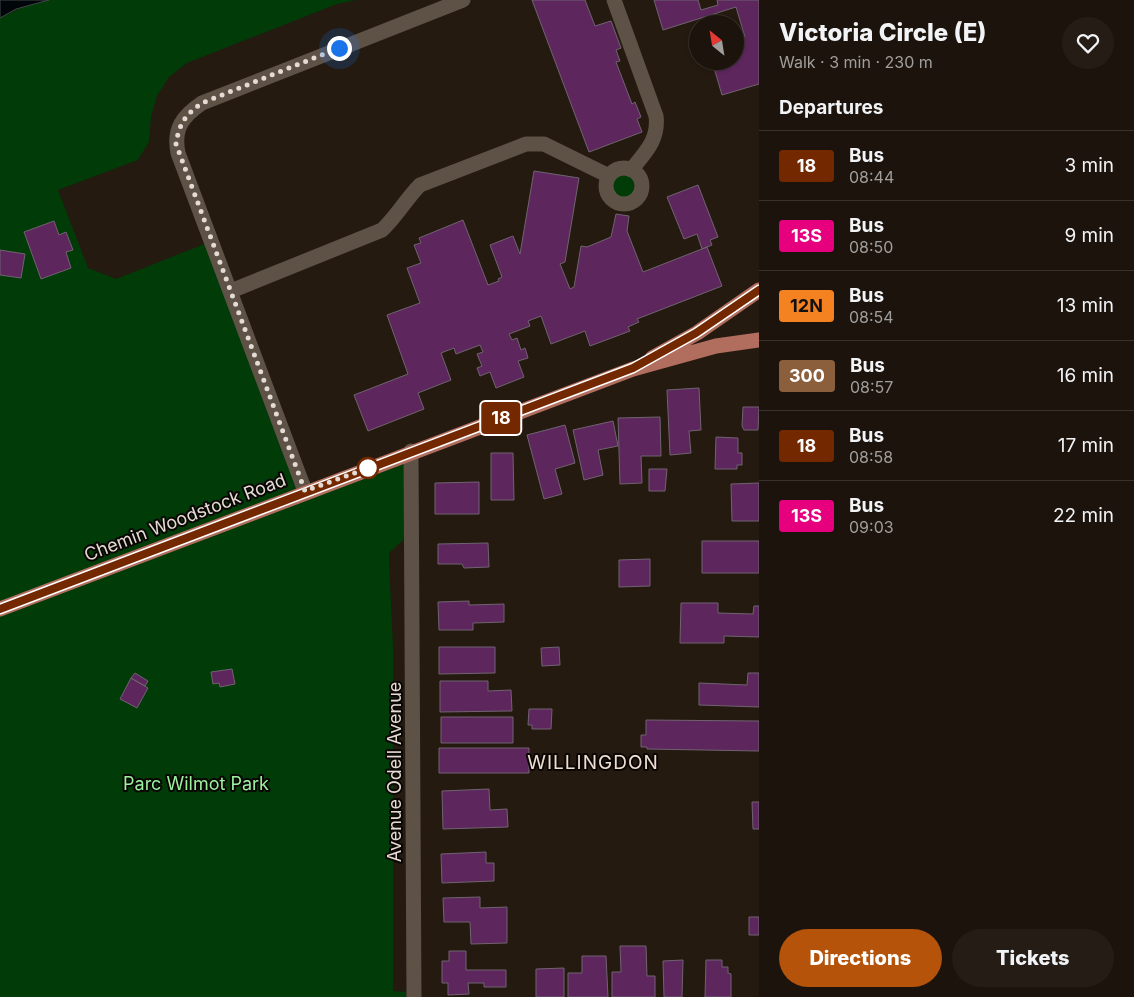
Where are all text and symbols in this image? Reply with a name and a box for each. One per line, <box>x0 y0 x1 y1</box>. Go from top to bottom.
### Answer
north arrow <box>689 15 744 70</box>
map controls <box>689 15 744 70</box>
button: heart <box>1062 17 1114 69</box>
text: Victoria Circle (E) <box>779 18 986 47</box>
your location <box>327 36 352 61</box>
text: Walk · 3 min · 230 m <box>779 52 933 72</box>
text: Departures <box>779 96 883 119</box>
text: Bus <box>849 144 884 167</box>
text: 3 min <box>1064 154 1114 177</box>
text: 18 <box>797 155 816 176</box>
text: 08:44 <box>849 167 894 187</box>
text: Bus <box>849 214 884 237</box>
text: 9 min <box>1064 224 1114 247</box>
text: 13S <box>791 225 822 246</box>
text: 08:50 <box>849 237 893 257</box>
text: Bus <box>849 284 884 307</box>
text: 13 min <box>1057 294 1114 317</box>
text: 12N <box>790 295 823 316</box>
text: 08:54 <box>849 307 894 327</box>
text: Bus <box>850 354 885 377</box>
text: 16 min <box>1057 364 1114 387</box>
text: 300 <box>789 365 825 386</box>
text: 08:57 <box>850 377 893 397</box>
line badge: 18 <box>478 402 524 434</box>
text: 18 <box>491 407 511 428</box>
text: Bus <box>849 424 884 447</box>
text: 17 min <box>1058 434 1114 457</box>
text: 18 <box>797 435 816 456</box>
text: 08:58 <box>849 447 893 467</box>
unlabelled marker <box>357 457 379 479</box>
street label: Chemin Woodstock Road <box>81 469 289 565</box>
text: Bus <box>849 494 884 517</box>
text: 22 min <box>1053 504 1114 527</box>
text: 13S <box>791 505 822 526</box>
text: 09:03 <box>849 517 894 537</box>
street label: Avenue Odell Avenue <box>384 682 405 862</box>
district label: WILLINGDON <box>527 751 659 774</box>
park label: Parc Wilmot Park <box>123 773 269 794</box>
button: Directions <box>779 929 942 987</box>
button: Tickets <box>952 929 1114 987</box>

